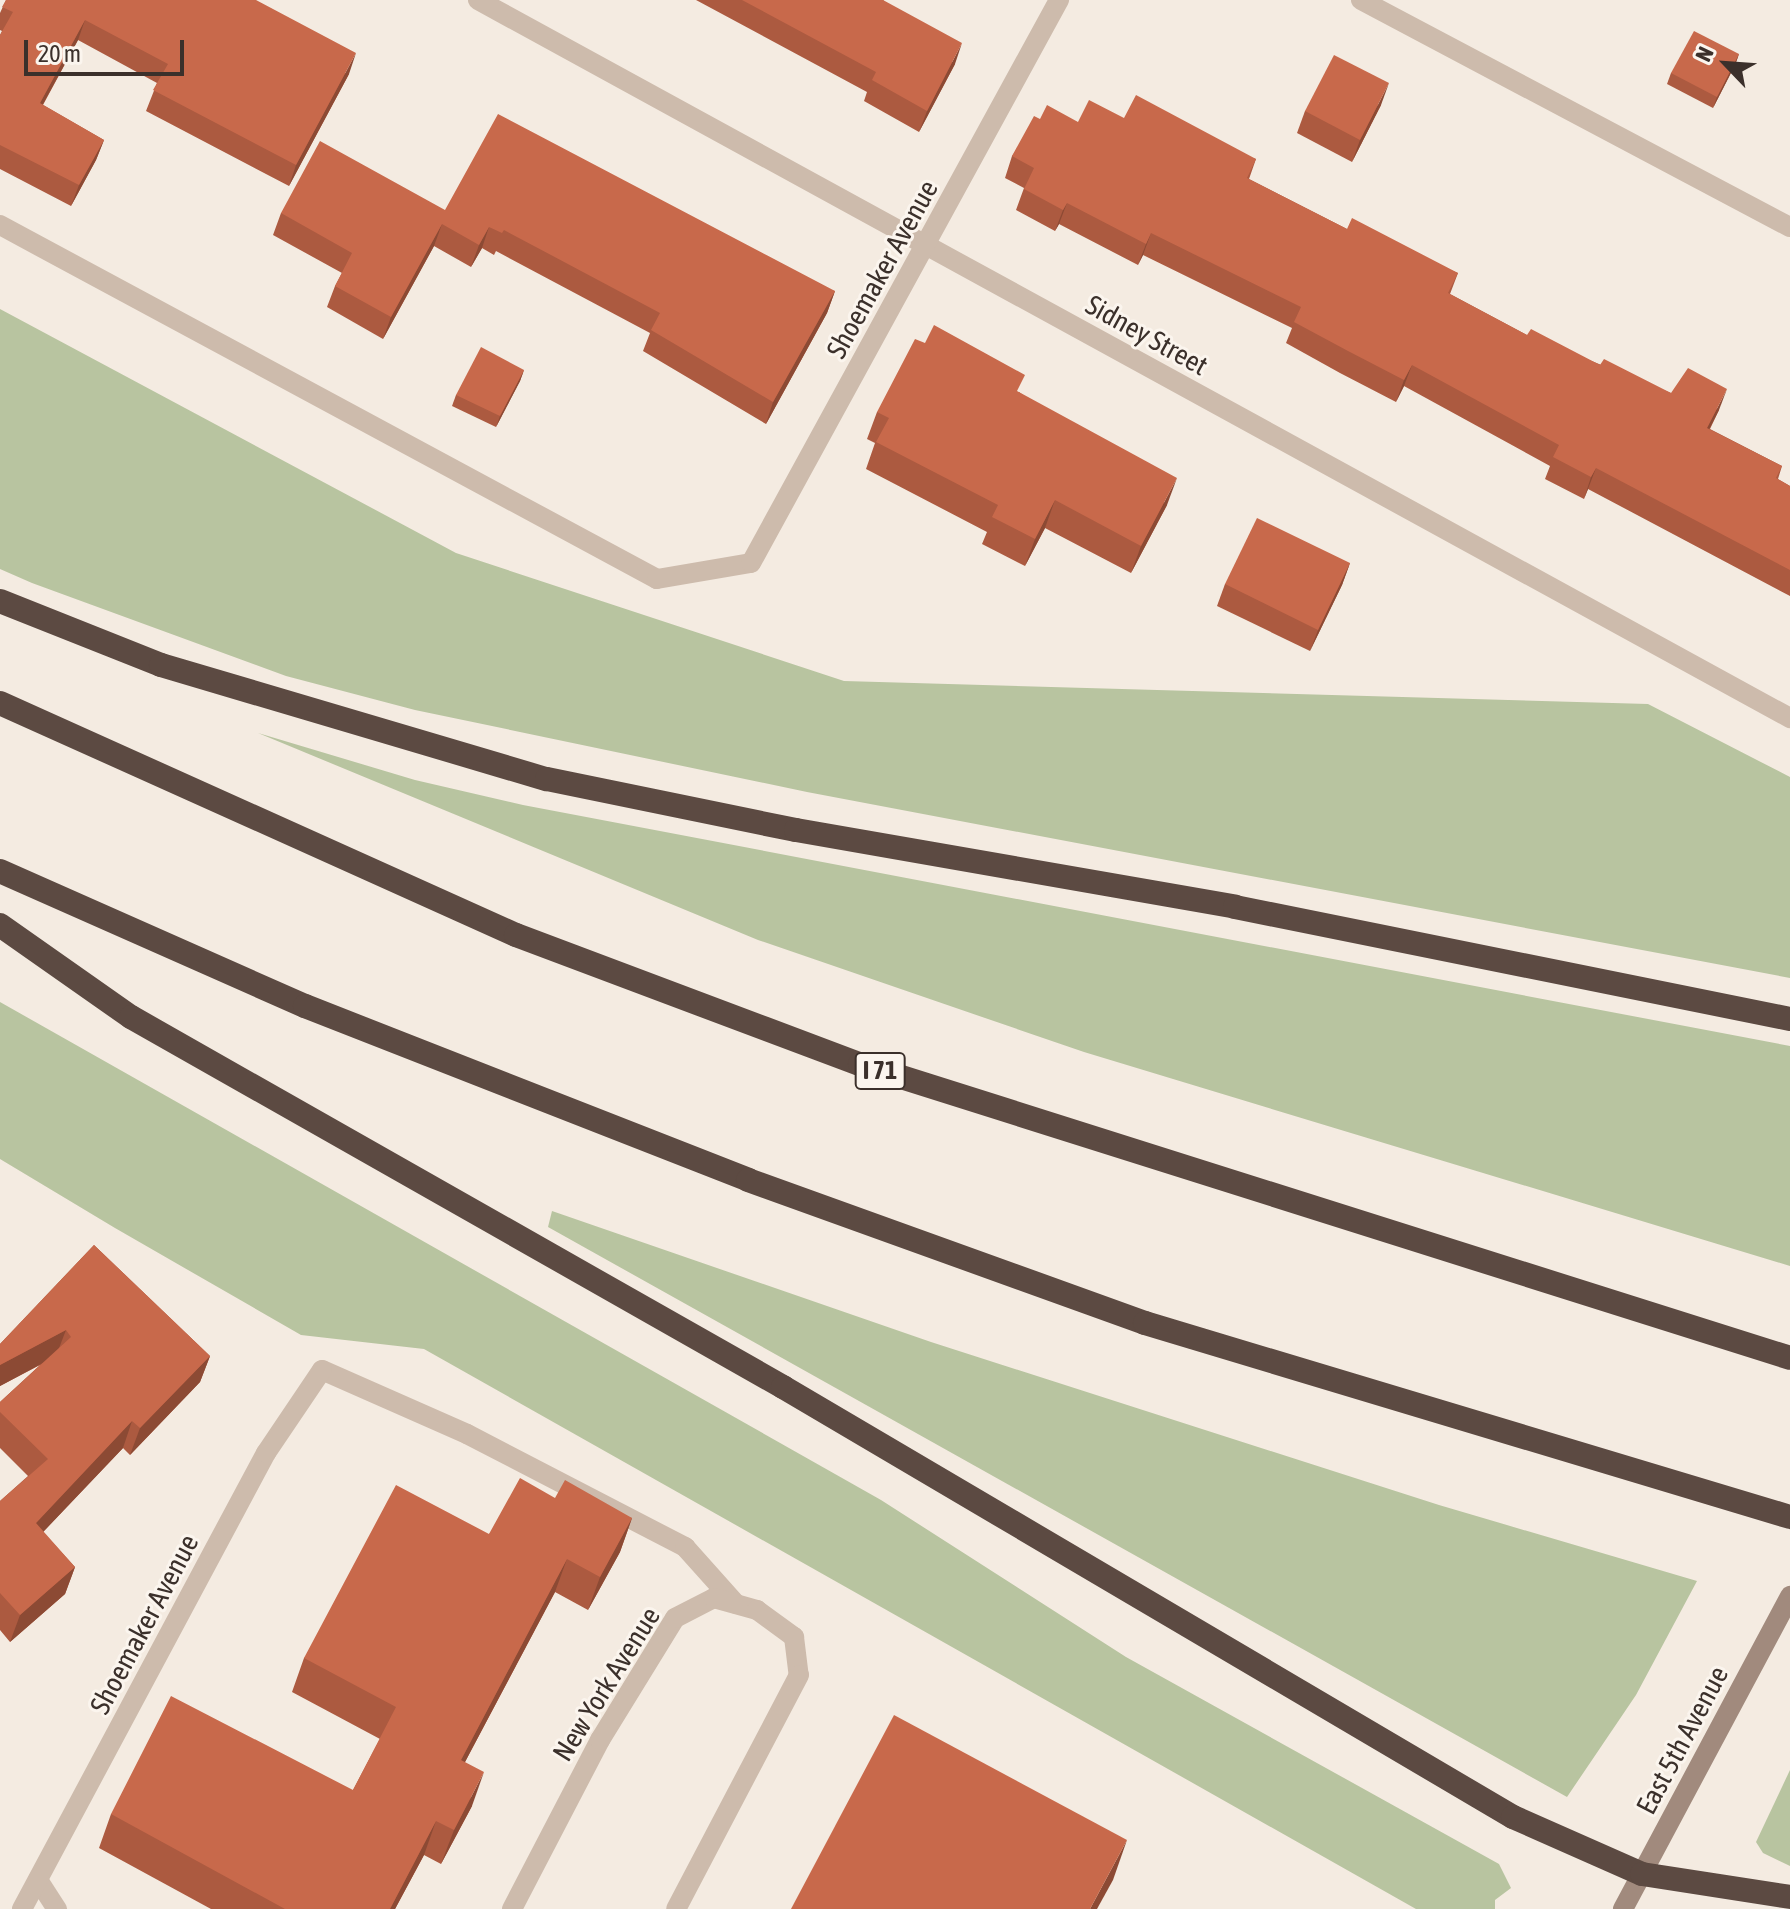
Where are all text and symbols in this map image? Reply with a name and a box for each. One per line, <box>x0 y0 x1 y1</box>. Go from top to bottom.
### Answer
scale bar <box>28 24 188 74</box>
north arrow <box>1686 24 1766 104</box>
text: 20 m <box>38 40 81 67</box>
text: N <box>1690 42 1719 65</box>
street label: Shoemaker Avenue <box>819 174 945 364</box>
street label: Sidney Street <box>1080 288 1214 382</box>
road number: I 71 <box>854 1049 906 1093</box>
street label: Shoemaker Avenue <box>83 1528 205 1720</box>
street label: New York Avenue <box>545 1601 667 1767</box>
street label: East 5th Avenue <box>1629 1660 1735 1820</box>

